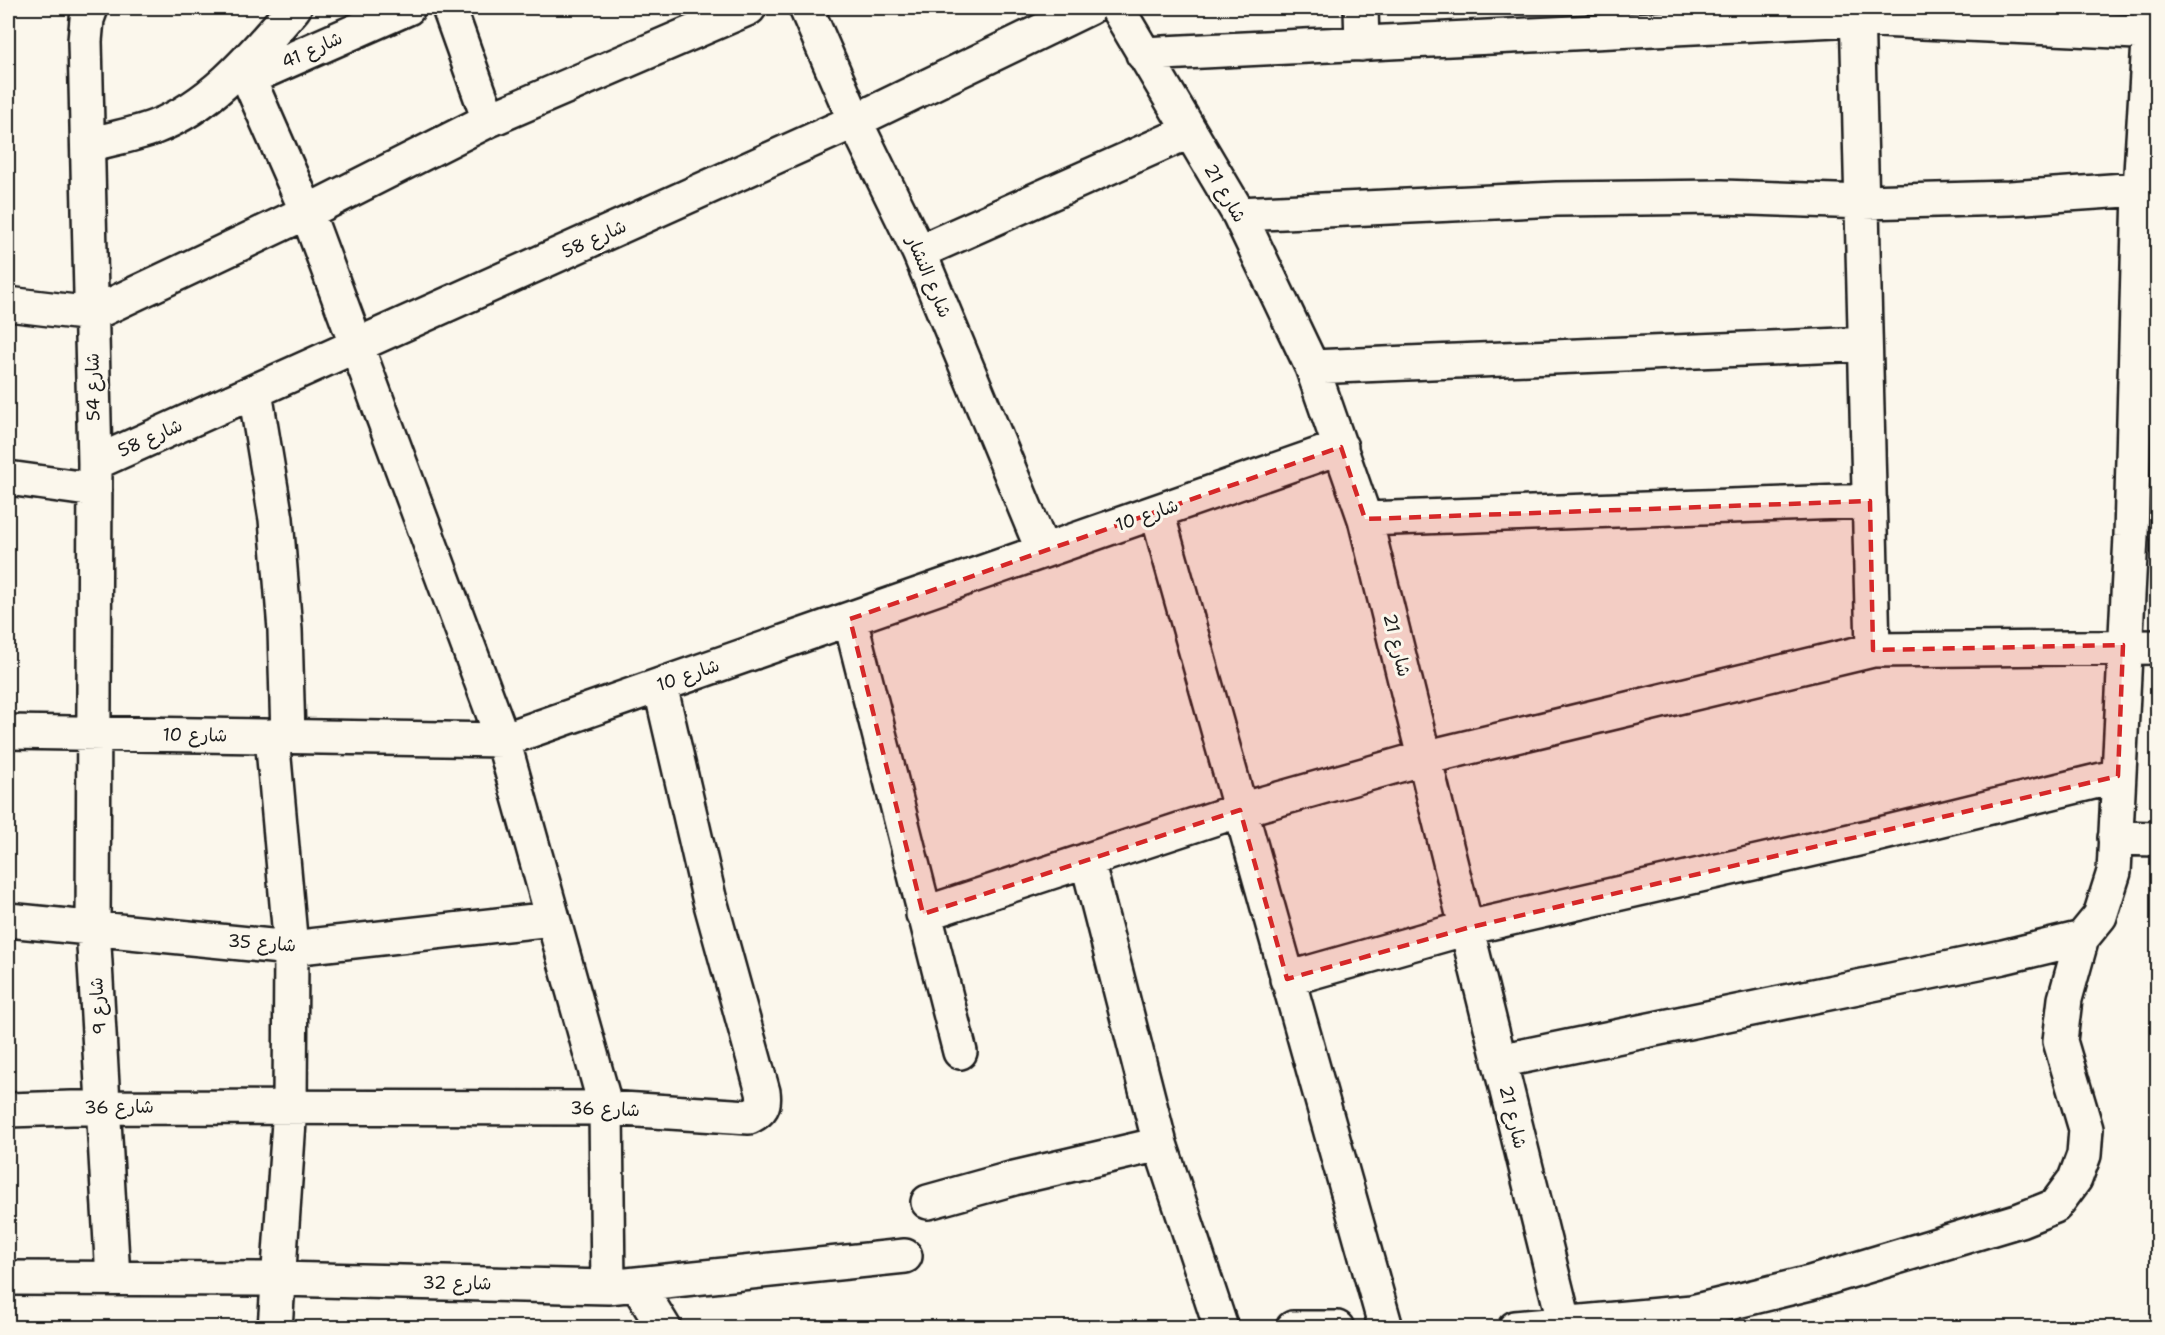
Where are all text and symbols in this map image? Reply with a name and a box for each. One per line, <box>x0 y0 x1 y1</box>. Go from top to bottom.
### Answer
street label: شارع 41 <box>278 26 346 74</box>
street label: شارع 21 <box>1199 159 1251 227</box>
street label: شارع 58 <box>558 214 630 264</box>
street label: شارع النشار <box>900 231 957 322</box>
street label: شارع 54 <box>80 353 106 421</box>
street label: شارع 58 <box>114 413 186 463</box>
street label: شارع 10 <box>1112 493 1182 537</box>
street label: شارع 21 <box>1378 611 1416 679</box>
street label: شارع 10 <box>653 653 723 697</box>
street label: شارع 10 <box>162 722 228 748</box>
street label: شارع 35 <box>227 929 297 957</box>
street label: شارع 9 <box>84 976 112 1036</box>
street label: شارع 21 <box>1494 1083 1532 1151</box>
street label: شارع 36 <box>84 1094 154 1120</box>
street label: شارع 36 <box>570 1096 640 1122</box>
street label: شارع 32 <box>422 1270 492 1296</box>

